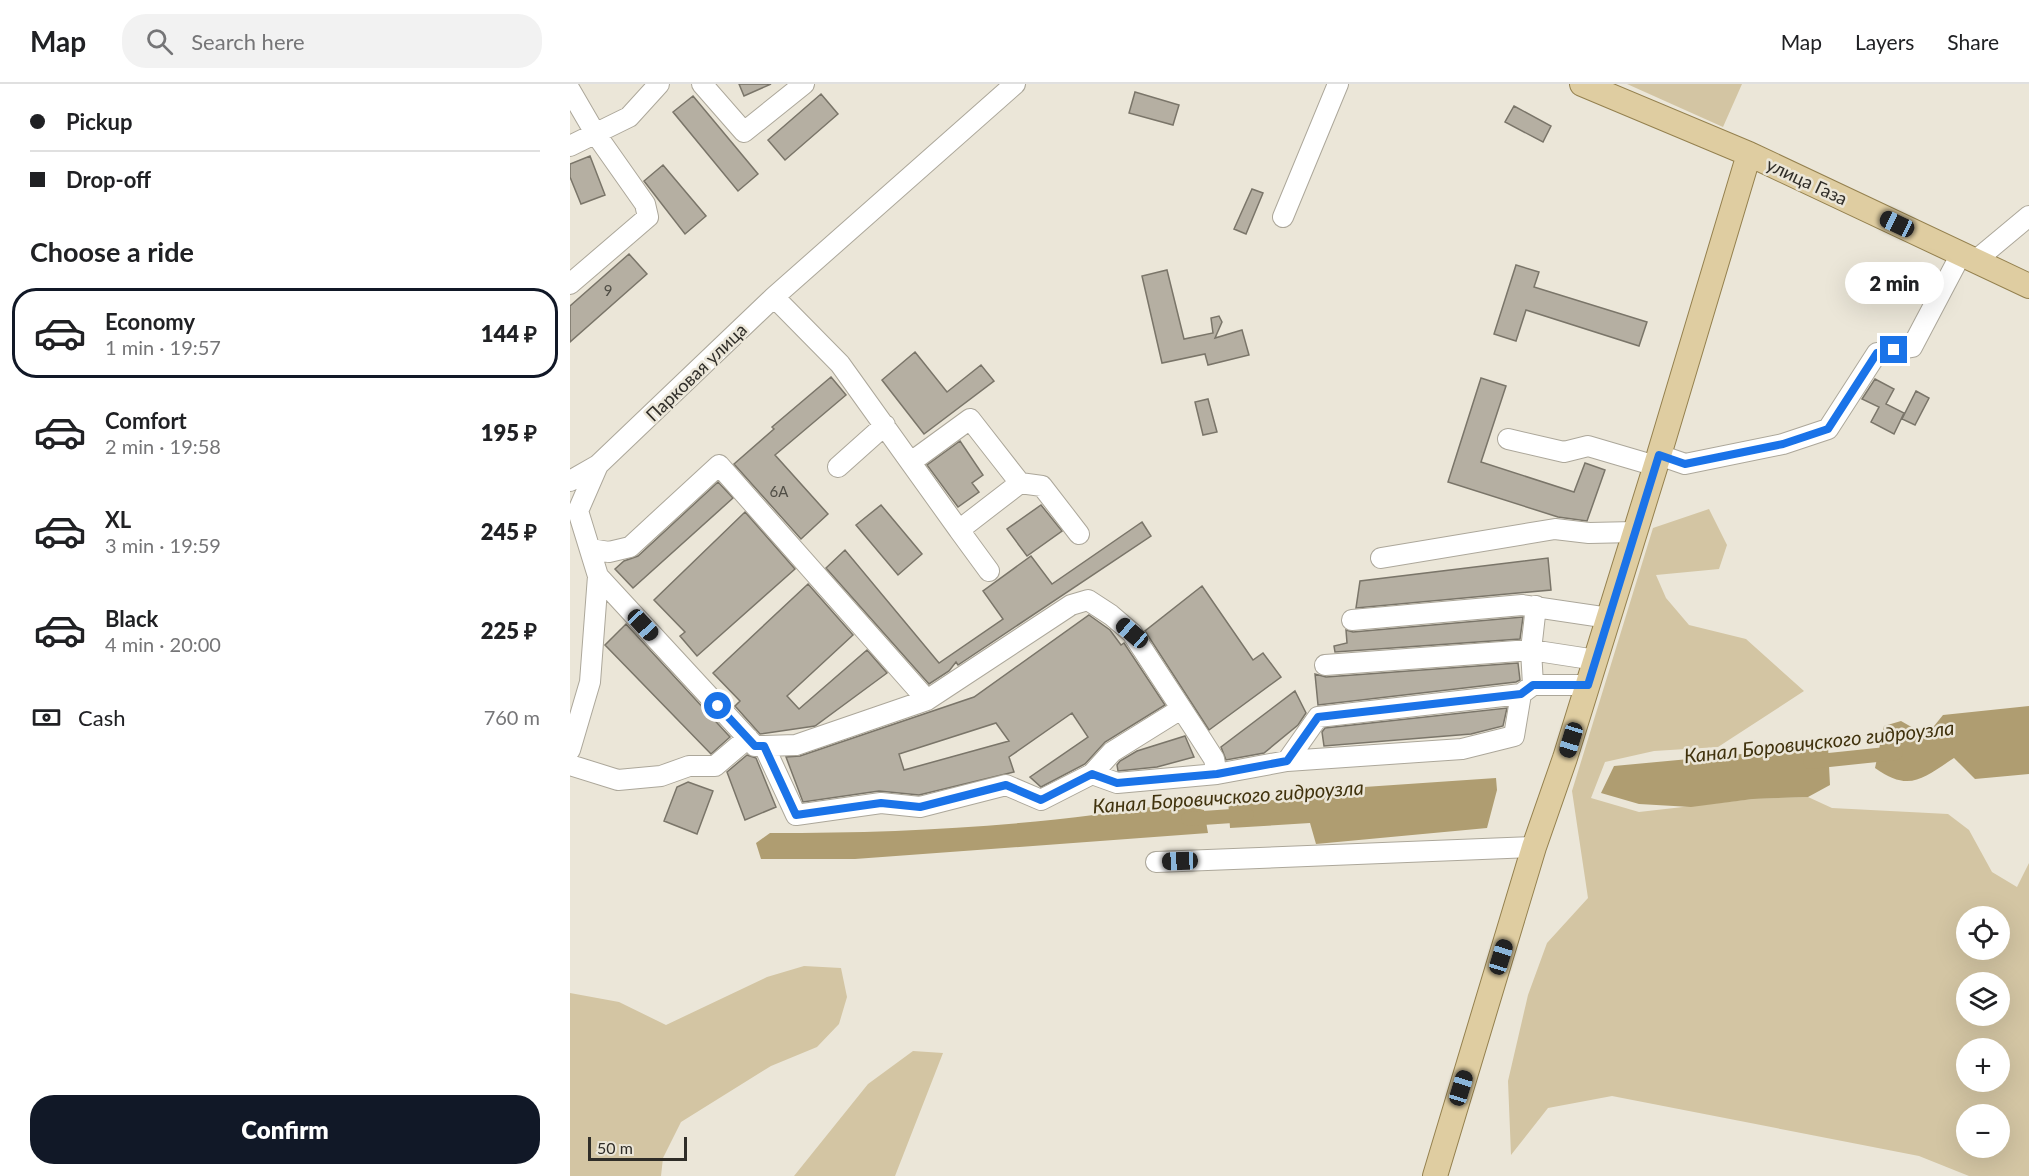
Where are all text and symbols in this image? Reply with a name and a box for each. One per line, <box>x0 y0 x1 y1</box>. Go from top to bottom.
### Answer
search box <box>122 14 542 68</box>
text: Map <box>30 24 86 58</box>
icon: search <box>143 25 176 58</box>
text: Search here <box>191 28 305 55</box>
text: Map <box>1781 29 1822 54</box>
text: Layers <box>1855 29 1914 54</box>
text: Share <box>1947 29 1999 54</box>
text: Pickup <box>66 108 132 135</box>
street label: улица Газа <box>1763 153 1851 209</box>
text: Drop-off <box>66 166 151 193</box>
car <box>1877 208 1917 240</box>
text: Choose a ride <box>30 235 194 268</box>
callout: 2 min <box>1844 263 1944 305</box>
text: 2 min <box>1870 271 1919 295</box>
house number: 9 <box>604 281 612 299</box>
icon: car <box>33 306 87 360</box>
text: Economy <box>105 308 195 335</box>
street label: Парковая улица <box>641 318 751 426</box>
text: 144 ₽ <box>481 320 537 347</box>
text: 1 min · 19:57 <box>105 335 221 359</box>
route end <box>1880 336 1907 363</box>
icon: car <box>33 405 87 459</box>
text: Comfort <box>105 407 187 434</box>
text: 195 ₽ <box>481 419 537 446</box>
text: 2 min · 19:58 <box>105 434 221 458</box>
house number: 6А <box>770 482 789 500</box>
icon: car <box>33 504 87 558</box>
text: XL <box>105 506 131 533</box>
text: 245 ₽ <box>481 518 537 545</box>
text: 3 min · 19:59 <box>105 533 221 557</box>
icon: car <box>33 603 87 657</box>
text: Black <box>105 605 158 632</box>
car <box>624 606 662 644</box>
car <box>1113 614 1151 652</box>
text: 225 ₽ <box>481 617 537 644</box>
text: 4 min · 20:00 <box>105 632 221 656</box>
route start <box>704 692 731 719</box>
icon: cash <box>30 701 63 734</box>
text: Cash <box>78 704 125 731</box>
text: 760 m <box>484 705 540 729</box>
water label: Канал Боровичского гидроузла <box>1683 715 1955 767</box>
car <box>1557 720 1585 760</box>
water label: Канал Боровичского гидроузла <box>1092 775 1364 817</box>
car <box>1162 851 1198 871</box>
map controls <box>1956 906 2010 1158</box>
button: locate <box>1956 906 2010 960</box>
car <box>1487 937 1515 977</box>
button: layers <box>1956 972 2010 1026</box>
button: + <box>1956 1038 2010 1092</box>
car <box>1447 1068 1475 1108</box>
button: Confirm <box>30 1095 540 1164</box>
button: − <box>1956 1104 2010 1158</box>
scale bar <box>588 1134 687 1162</box>
text: 50 m <box>597 1138 633 1157</box>

